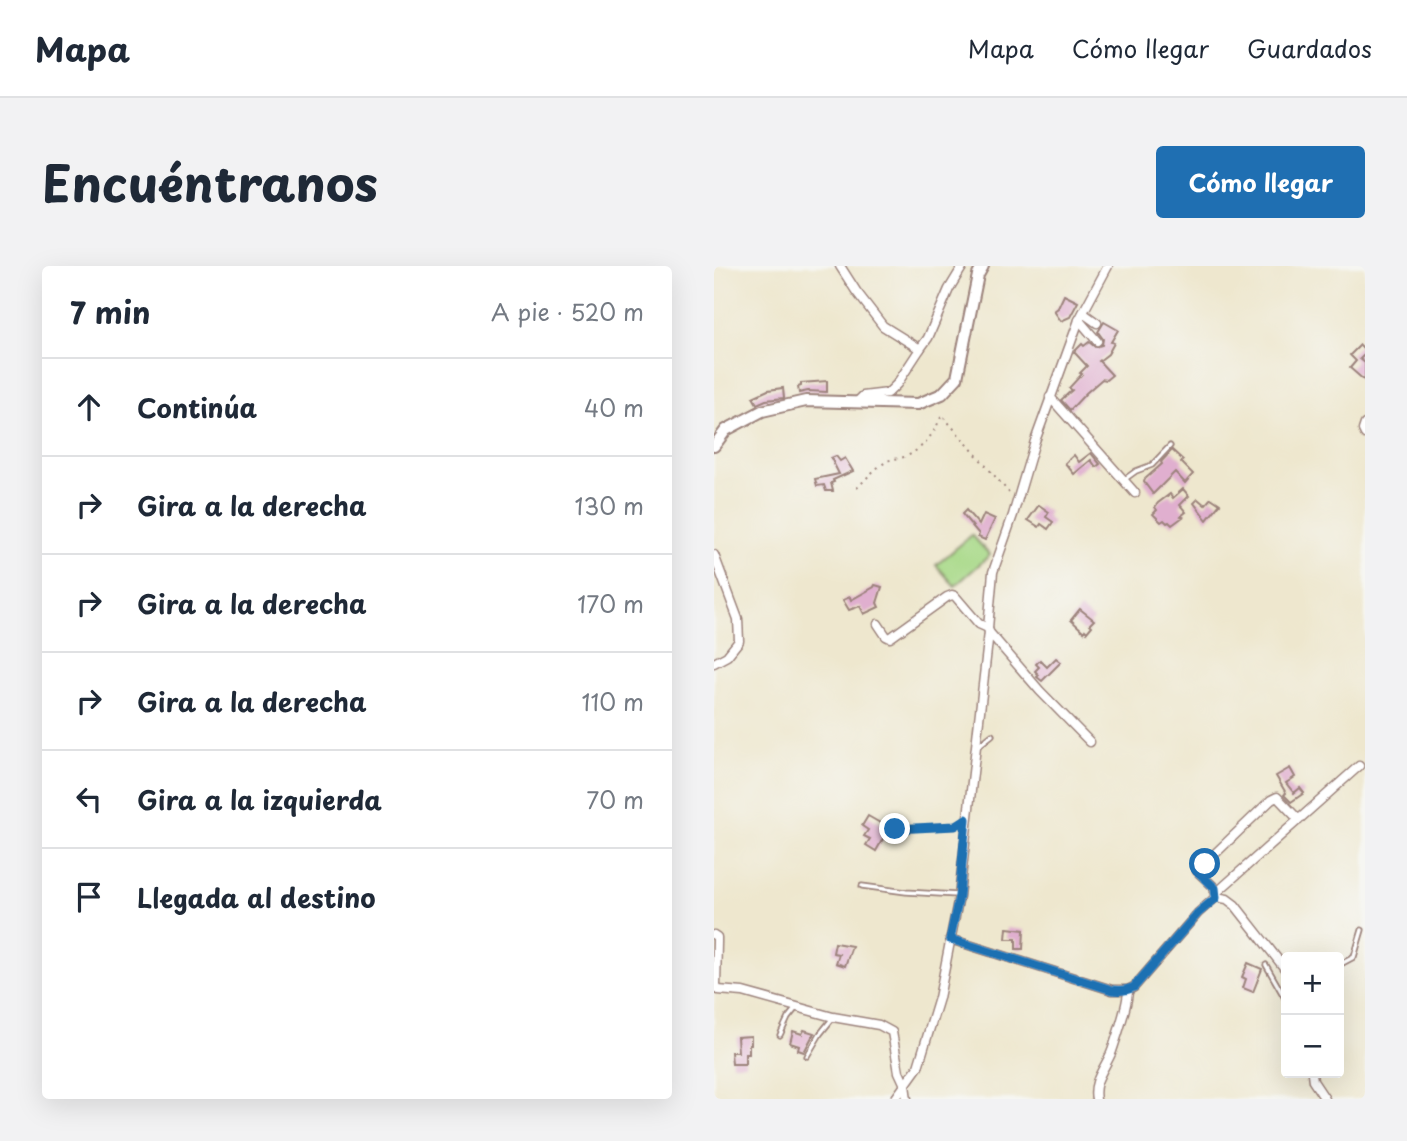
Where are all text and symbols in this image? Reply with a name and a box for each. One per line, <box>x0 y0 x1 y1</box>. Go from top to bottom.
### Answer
text: Mapa <box>35 23 130 73</box>
text: Mapa <box>968 30 1034 66</box>
text: Cómo llegar <box>1072 30 1209 66</box>
text: Guardados <box>1247 30 1372 66</box>
text: Encuéntranos <box>42 145 378 219</box>
button: Cómo llegar <box>1156 146 1365 218</box>
text: 7 min <box>70 289 151 334</box>
text: A pie · 520 m <box>491 294 644 329</box>
icon: ahead <box>70 388 108 426</box>
text: Continúa <box>137 388 257 427</box>
text: 40 m <box>584 390 644 425</box>
icon: right <box>70 486 108 524</box>
text: Gira a la derecha <box>137 486 367 525</box>
text: 130 m <box>574 488 644 523</box>
icon: right <box>70 584 108 622</box>
text: Gira a la derecha <box>137 584 367 623</box>
text: 170 m <box>577 586 644 621</box>
icon: right <box>70 682 108 720</box>
text: Gira a la derecha <box>137 682 367 721</box>
text: 110 m <box>582 684 644 719</box>
icon: left <box>70 780 108 818</box>
text: Gira a la izquierda <box>137 780 382 819</box>
text: 70 m <box>586 782 644 817</box>
route end <box>879 813 910 844</box>
route start <box>1189 848 1220 879</box>
icon: arrive <box>70 878 108 916</box>
text: Llegada al destino <box>137 878 376 917</box>
map controls <box>1281 952 1344 1078</box>
button: + <box>1281 952 1344 1015</box>
button: − <box>1281 1015 1344 1078</box>

